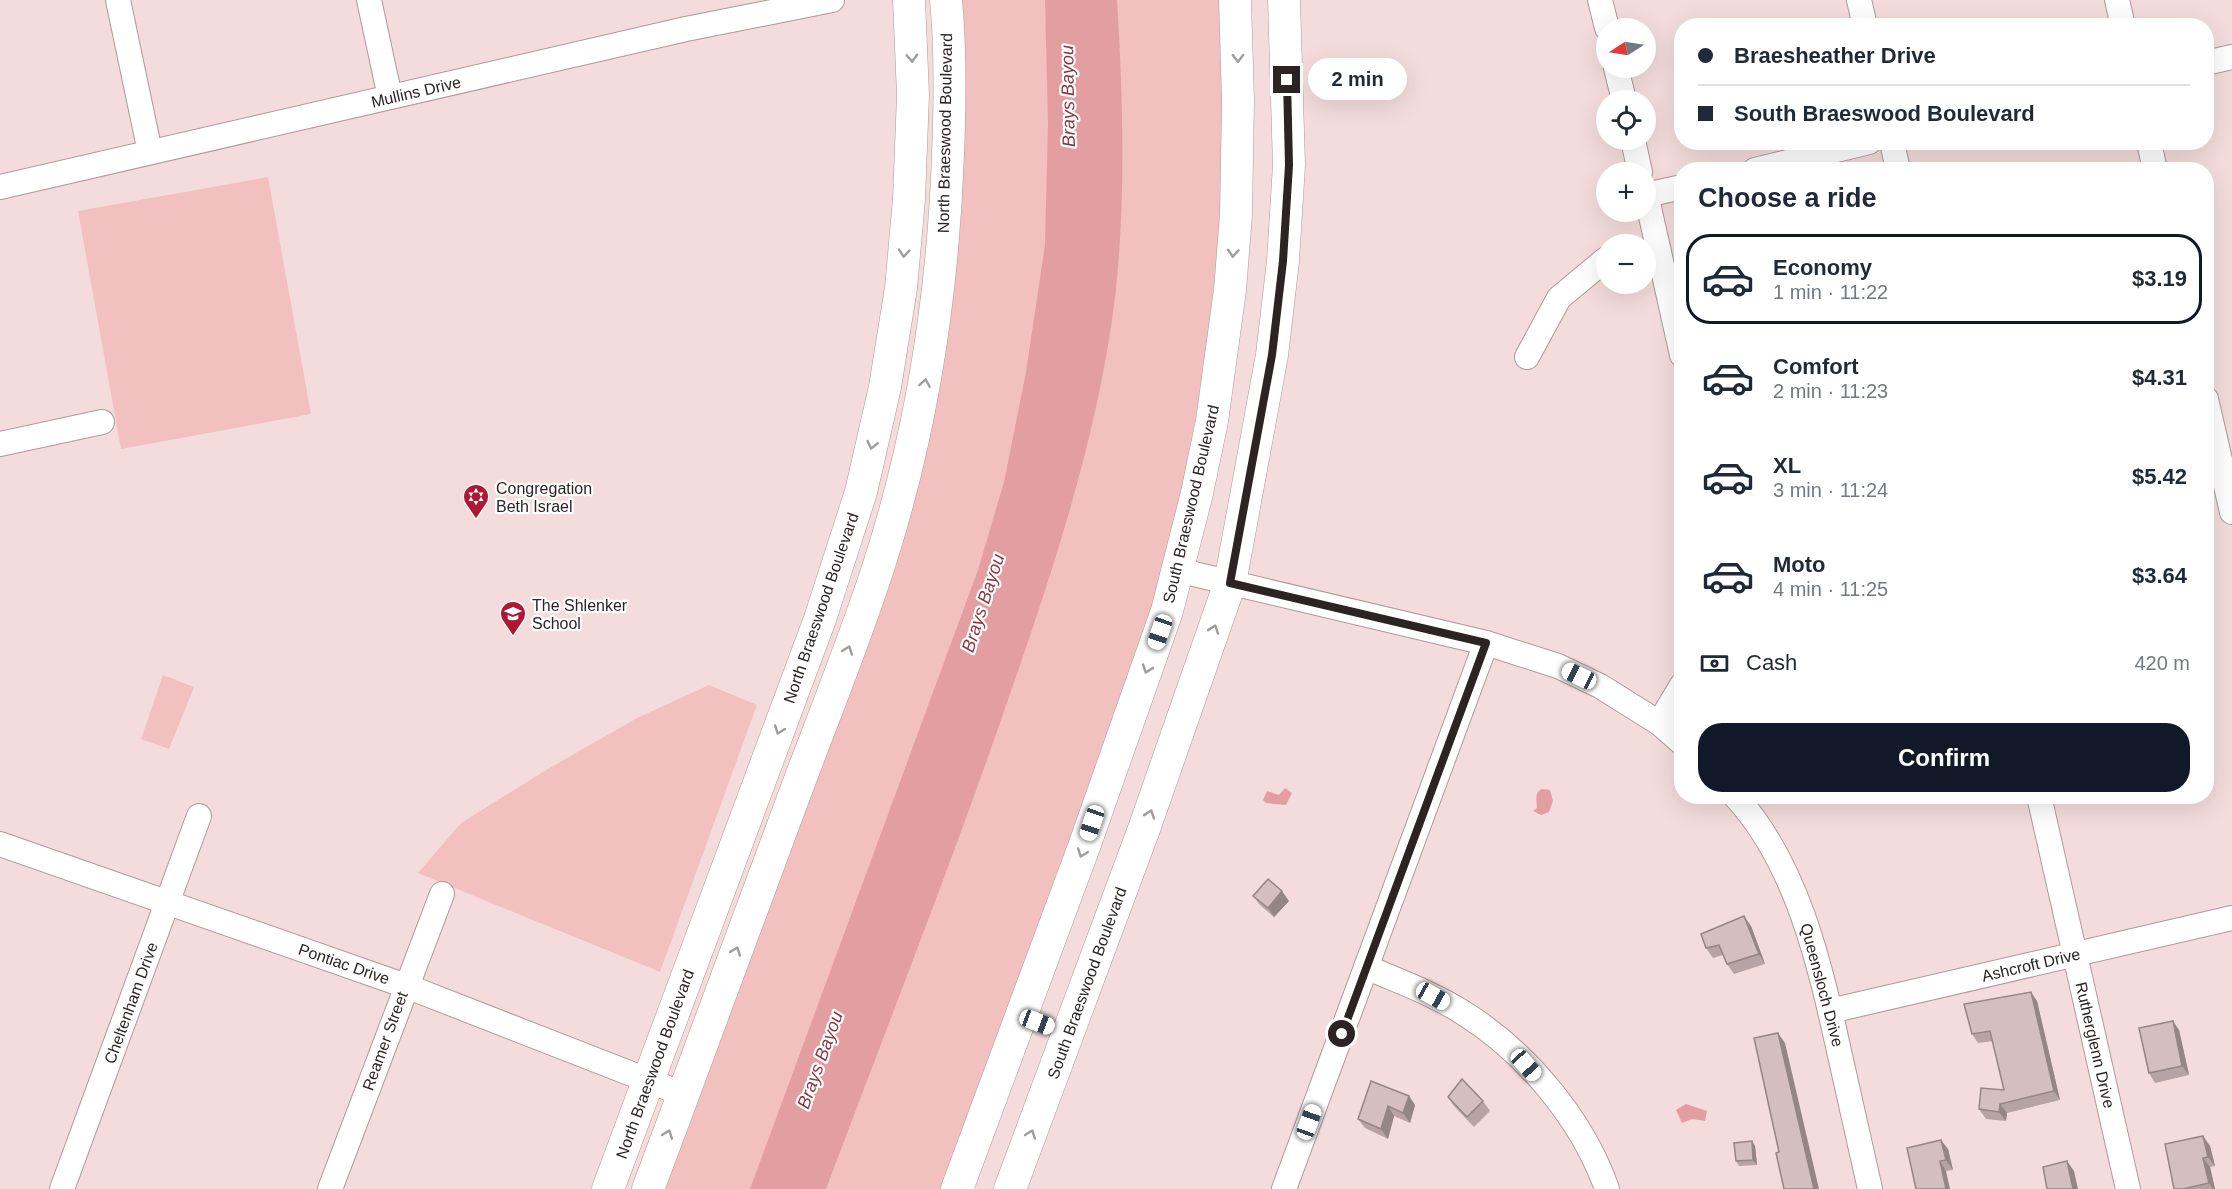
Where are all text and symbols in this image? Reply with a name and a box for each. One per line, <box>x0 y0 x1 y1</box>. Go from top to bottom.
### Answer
north arrow <box>1596 18 1656 78</box>
map controls <box>1596 18 1656 294</box>
street label: North Braeswood Boulevard <box>935 33 955 233</box>
text: Braesheather Drive <box>1734 43 1936 68</box>
water label: Brays Bayou <box>1057 45 1079 147</box>
one-way arrow <box>905 54 918 63</box>
one-way arrow <box>1232 54 1244 63</box>
callout: 2 min <box>1308 59 1407 101</box>
route end <box>1273 66 1300 93</box>
text: 2 min <box>1331 68 1384 90</box>
street label: Mullins Drive <box>369 73 463 111</box>
button: locate <box>1596 90 1656 150</box>
text: South Braeswood Boulevard <box>1734 101 2035 126</box>
button: + <box>1596 162 1656 222</box>
text: Choose a ride <box>1698 183 1877 213</box>
button: − <box>1596 234 1656 294</box>
one-way arrow <box>898 249 911 258</box>
one-way arrow <box>1227 249 1240 258</box>
icon: car <box>1701 252 1755 306</box>
text: Economy <box>1773 255 1872 280</box>
text: $3.19 <box>2132 266 2187 291</box>
text: 1 min · 11:22 <box>1773 281 1888 303</box>
icon: car <box>1701 351 1755 405</box>
text: Comfort <box>1773 354 1859 379</box>
text: $4.31 <box>2132 365 2187 390</box>
one-way arrow <box>918 378 930 387</box>
text: 2 min · 11:23 <box>1773 380 1888 402</box>
street label: South Braeswood Boulevard <box>1160 403 1222 605</box>
one-way arrow <box>866 440 879 450</box>
icon: car <box>1701 450 1755 504</box>
text: XL <box>1773 453 1801 478</box>
text: $5.42 <box>2132 464 2187 489</box>
text: 3 min · 11:24 <box>1773 479 1888 501</box>
place label: Congregation Beth Israel <box>496 480 592 515</box>
synagogue icon: Congregation Beth Israel <box>461 482 491 520</box>
street label: North Braeswood Boulevard <box>780 511 862 705</box>
icon: car <box>1701 549 1755 603</box>
water label: Brays Bayou <box>958 551 1008 655</box>
text: Moto <box>1773 552 1826 577</box>
text: $3.64 <box>2132 563 2187 588</box>
text: 4 min · 11:25 <box>1773 578 1888 600</box>
place label: The Shlenker School <box>532 597 628 632</box>
school or university icon: The Shlenker School <box>498 599 528 637</box>
car <box>1146 612 1174 652</box>
one-way arrow <box>1206 625 1219 635</box>
one-way arrow <box>841 646 853 657</box>
icon: cash <box>1698 647 1731 680</box>
text: Cash <box>1746 650 1797 675</box>
text: 420 m <box>2134 652 2190 674</box>
car <box>1559 660 1599 692</box>
one-way arrow <box>1141 663 1154 674</box>
button: Confirm <box>1698 723 2190 792</box>
one-way arrow <box>774 724 786 735</box>
car <box>1078 803 1106 843</box>
one-way arrow <box>1142 809 1155 819</box>
one-way arrow <box>1076 847 1089 858</box>
street label: South Braeswood Boulevard <box>1044 885 1130 1081</box>
street label: Queensloch Drive <box>1797 921 1847 1049</box>
street label: Cheltenham Drive <box>101 940 161 1066</box>
street label: Pontiac Drive <box>296 940 392 988</box>
street label: Ashcroft Drive <box>1980 945 2082 985</box>
one-way arrow <box>729 947 742 957</box>
street label: North Braeswood Boulevard <box>613 967 697 1161</box>
car <box>1413 979 1453 1013</box>
street label: Rutherglenn Drive <box>2072 980 2118 1110</box>
street label: Reamer Street <box>359 989 411 1093</box>
car <box>1017 1007 1057 1037</box>
water label: Brays Bayou <box>793 1009 847 1111</box>
route start <box>1328 1020 1355 1047</box>
car <box>1507 1046 1545 1084</box>
car <box>1294 1102 1324 1142</box>
one-way arrow <box>661 1129 674 1140</box>
one-way arrow <box>1023 1129 1036 1140</box>

